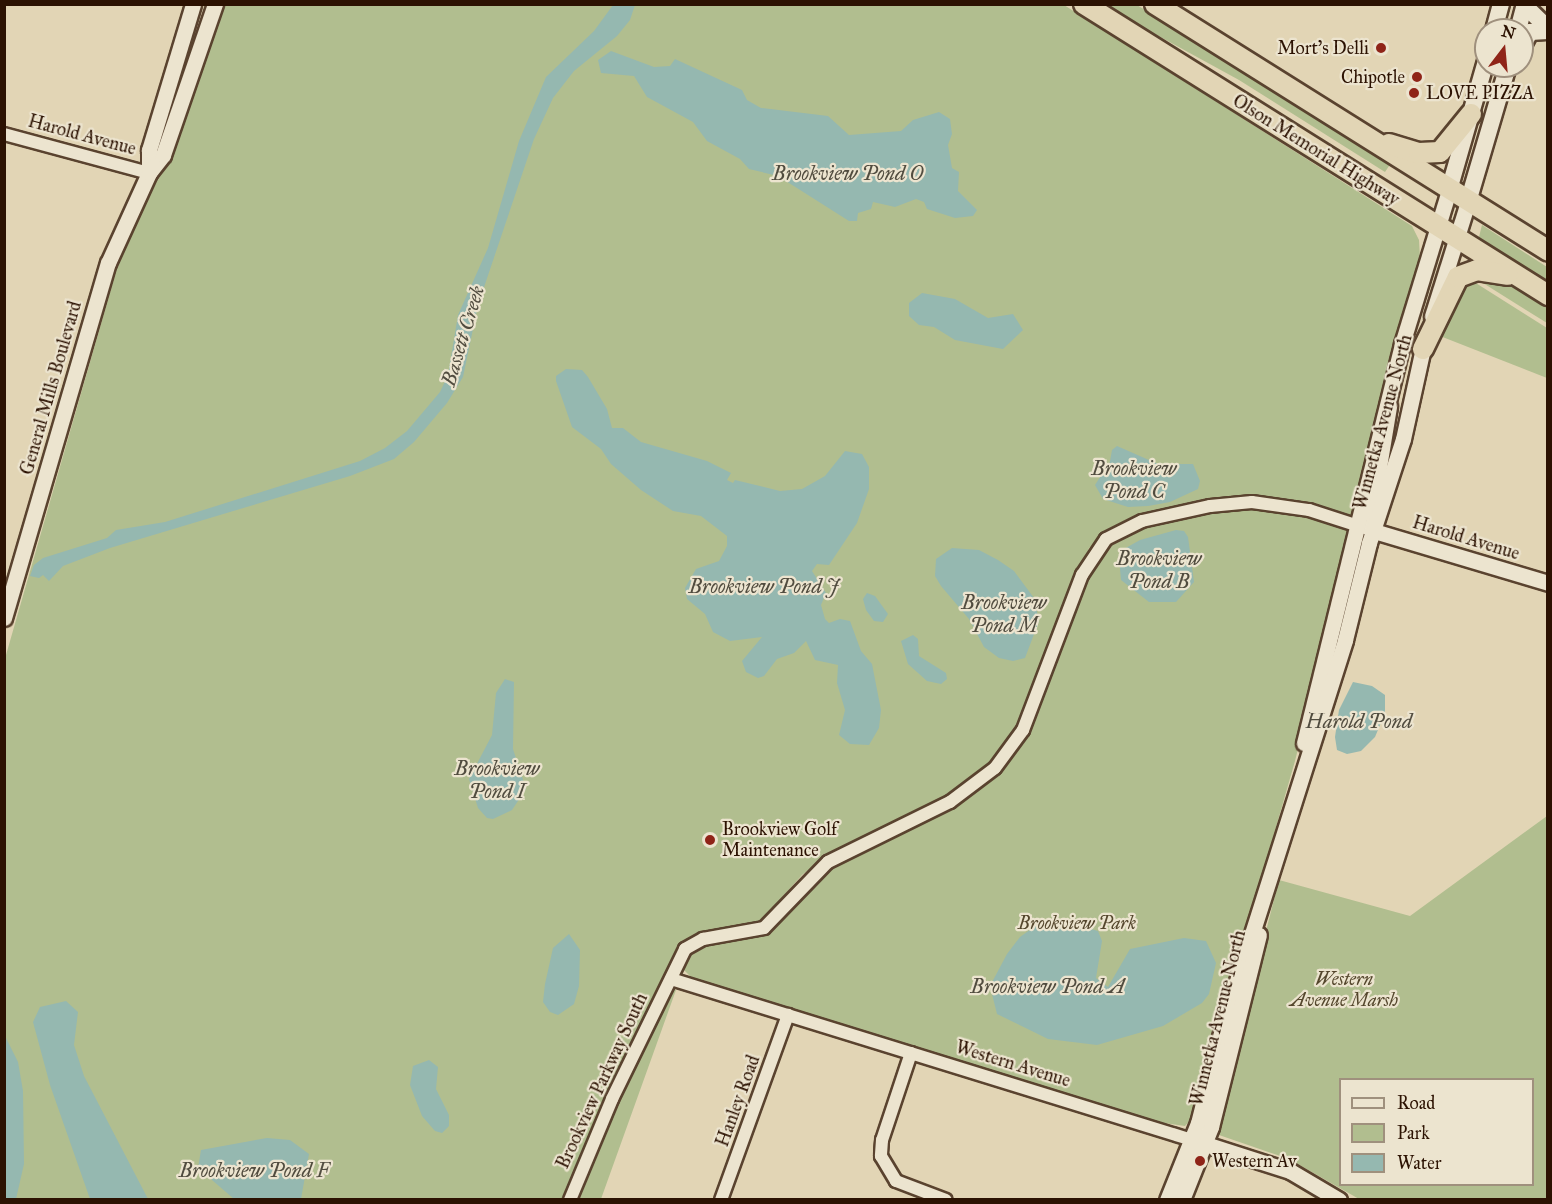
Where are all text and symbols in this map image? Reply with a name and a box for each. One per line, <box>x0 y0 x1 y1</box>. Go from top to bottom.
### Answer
north arrow <box>1474 18 1534 78</box>
text: N <box>1499 21 1518 43</box>
place label: Mort's Delli <box>1277 37 1369 59</box>
marker: Mort's Delli <box>1374 41 1388 55</box>
place label: Chipotle <box>1341 66 1405 88</box>
marker: Chipotle <box>1410 70 1424 84</box>
place label: LOVE PIZZA <box>1426 82 1534 104</box>
marker: LOVE PIZZA <box>1407 86 1421 100</box>
street label: Olson Memorial Highway <box>1229 90 1403 210</box>
street label: Harold Avenue <box>26 110 138 160</box>
water label: Brookview Pond O <box>772 161 924 185</box>
water label: Bassett Creek <box>436 283 490 389</box>
street label: General Mills Boulevard <box>16 299 86 477</box>
street label: Winnetka Avenue North <box>1349 332 1417 512</box>
water label: Brookview Pond C <box>1092 457 1176 504</box>
street label: Harold Avenue <box>1410 511 1522 565</box>
water label: Brookview Pond B <box>1117 546 1201 593</box>
water label: Brookview Pond J <box>689 574 839 598</box>
water label: Brookview Pond M <box>962 591 1046 638</box>
water label: Harold Pond <box>1306 709 1412 733</box>
water label: Brookview Pond I <box>455 757 539 804</box>
place label: Brookview Golf Maintenance <box>722 819 837 862</box>
marker: Brookview Golf Maintenance <box>703 833 717 847</box>
park label: Brookview Park <box>1018 912 1136 934</box>
street label: Winnetka Avenue North <box>1186 928 1250 1108</box>
park label: Western Avenue Marsh <box>1290 969 1398 1012</box>
water label: Brookview Pond A <box>971 974 1125 998</box>
street label: Brookview Parkway South <box>552 990 652 1172</box>
street label: Western Avenue <box>953 1036 1073 1092</box>
street label: Hanley Road <box>711 1052 765 1150</box>
legend <box>1339 1078 1534 1186</box>
text: Road <box>1397 1092 1435 1114</box>
text: Park <box>1397 1122 1430 1144</box>
place label: Western Av <box>1212 1150 1297 1172</box>
text: Water <box>1397 1152 1441 1174</box>
marker: Western Av <box>1193 1154 1207 1168</box>
water label: Brookview Pond F <box>179 1158 329 1182</box>

